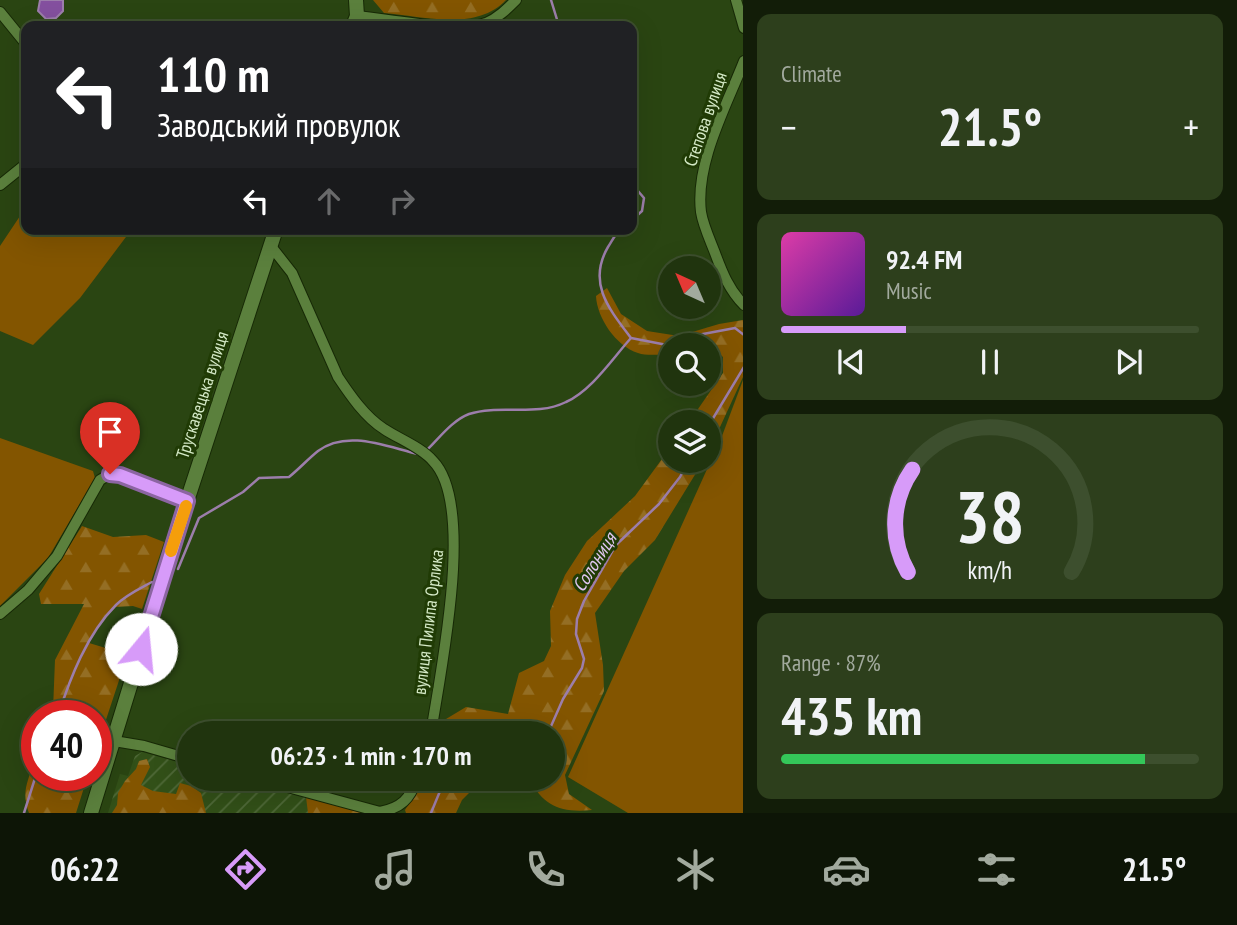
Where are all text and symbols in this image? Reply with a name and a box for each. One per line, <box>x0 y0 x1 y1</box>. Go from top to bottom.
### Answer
text: 110 m <box>157 42 270 106</box>
icon: left <box>42 49 133 140</box>
text: Climate <box>781 59 842 88</box>
street label: Степова вулиця <box>678 69 732 169</box>
text: 21.5° <box>938 93 1042 160</box>
text: − <box>781 102 797 151</box>
text: + <box>1183 102 1199 151</box>
text: Заводський провулок <box>157 104 400 146</box>
icon: left <box>237 182 275 220</box>
icon: ahead <box>310 182 348 220</box>
icon: right <box>383 182 421 220</box>
text: 92.4 FM <box>886 243 962 276</box>
north arrow <box>658 256 721 318</box>
map controls <box>658 256 721 473</box>
text: Music <box>886 276 932 305</box>
street label: Трускавецька вулиця <box>171 328 233 462</box>
button: search <box>658 333 721 396</box>
icon: previous <box>832 343 870 381</box>
icon: pause <box>971 343 1009 381</box>
icon: next <box>1110 343 1148 381</box>
pin <box>80 402 140 474</box>
button: layers <box>658 410 721 473</box>
icon: arrive <box>91 413 129 451</box>
text: 38 <box>955 469 1025 563</box>
water label: Солониця <box>567 527 622 596</box>
street label: вулиця Пилипа Орлика <box>408 548 448 696</box>
text: km/h <box>968 554 1012 586</box>
position arrow <box>104 612 178 686</box>
text: Range · 87% <box>781 648 881 677</box>
text: 435 km <box>781 682 922 749</box>
speed limit sign: 40 <box>21 700 112 791</box>
text: 06:23 · 1 min · 170 m <box>271 739 471 772</box>
icon: directions <box>221 845 270 894</box>
icon: music <box>371 845 420 894</box>
icon: phone <box>521 845 570 894</box>
icon: climate <box>671 845 720 894</box>
icon: car <box>822 845 871 894</box>
icon: filters <box>972 845 1021 894</box>
text: 06:22 <box>51 848 120 890</box>
text: 21.5° <box>1122 848 1186 890</box>

